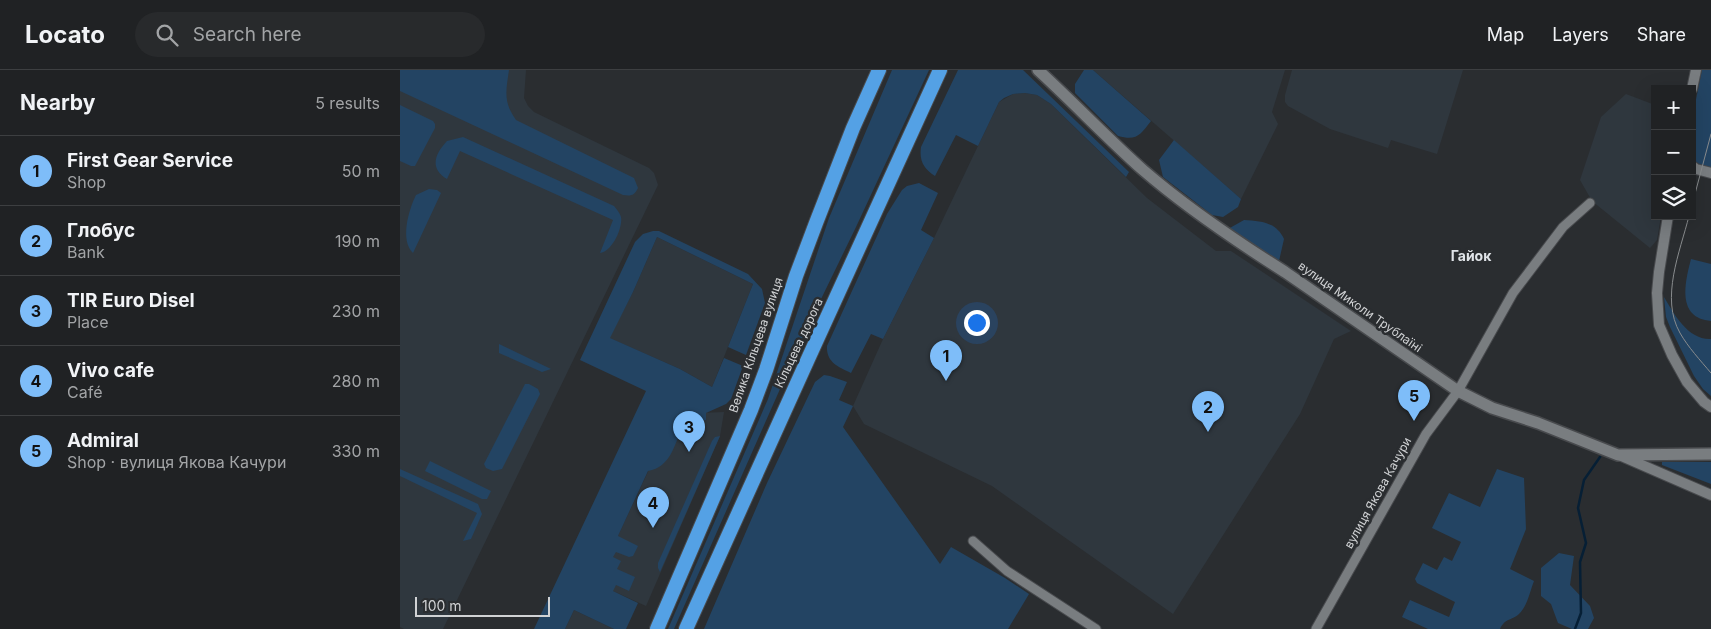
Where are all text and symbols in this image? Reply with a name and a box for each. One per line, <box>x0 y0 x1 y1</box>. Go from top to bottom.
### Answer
search box <box>135 12 485 57</box>
text: Locato <box>25 20 105 49</box>
icon: search <box>153 21 181 49</box>
text: Search here <box>193 23 301 46</box>
text: Map <box>1487 24 1524 45</box>
text: Layers <box>1552 24 1609 45</box>
text: Share <box>1637 24 1686 45</box>
map controls <box>1651 85 1696 220</box>
button: + <box>1651 85 1696 130</box>
text: Nearby <box>20 90 95 115</box>
text: 5 results <box>315 93 380 113</box>
button: − <box>1651 130 1696 175</box>
text: First Gear Service <box>67 149 233 172</box>
text: 1 <box>33 161 39 181</box>
text: 50 m <box>342 161 380 181</box>
text: Shop <box>67 172 106 192</box>
button: layers <box>1651 175 1696 220</box>
text: Глобус <box>67 219 135 242</box>
text: 2 <box>31 231 41 251</box>
text: 190 m <box>335 231 380 251</box>
text: Bank <box>67 242 105 262</box>
district label: Гайок <box>1451 247 1492 264</box>
street label: вулиця Миколи Трублаїні <box>1295 258 1425 355</box>
street label: Велика Кільцева вулиця <box>725 275 786 414</box>
text: TIR Euro Disel <box>67 289 195 312</box>
street label: Кільцева дорога <box>771 296 826 390</box>
text: 3 <box>31 301 41 321</box>
text: 230 m <box>332 301 380 321</box>
your location <box>964 310 990 336</box>
text: Place <box>67 312 109 332</box>
pin: 1 <box>930 340 962 381</box>
text: Vivo cafe <box>67 359 154 382</box>
text: 4 <box>31 371 41 391</box>
text: 280 m <box>332 371 380 391</box>
pin: 5 <box>1398 380 1430 421</box>
text: Café <box>67 382 102 402</box>
pin: 2 <box>1192 391 1224 432</box>
pin: 3 <box>673 411 705 452</box>
text: Admiral <box>67 429 139 452</box>
street label: вулиця Якова Качури <box>1341 434 1414 551</box>
text: 5 <box>31 441 41 461</box>
text: 330 m <box>332 441 380 461</box>
text: Shop · вулиця Якова Качури <box>67 452 286 472</box>
pin: 4 <box>637 487 669 528</box>
scale bar <box>415 594 550 617</box>
text: 100 m <box>422 597 462 614</box>

